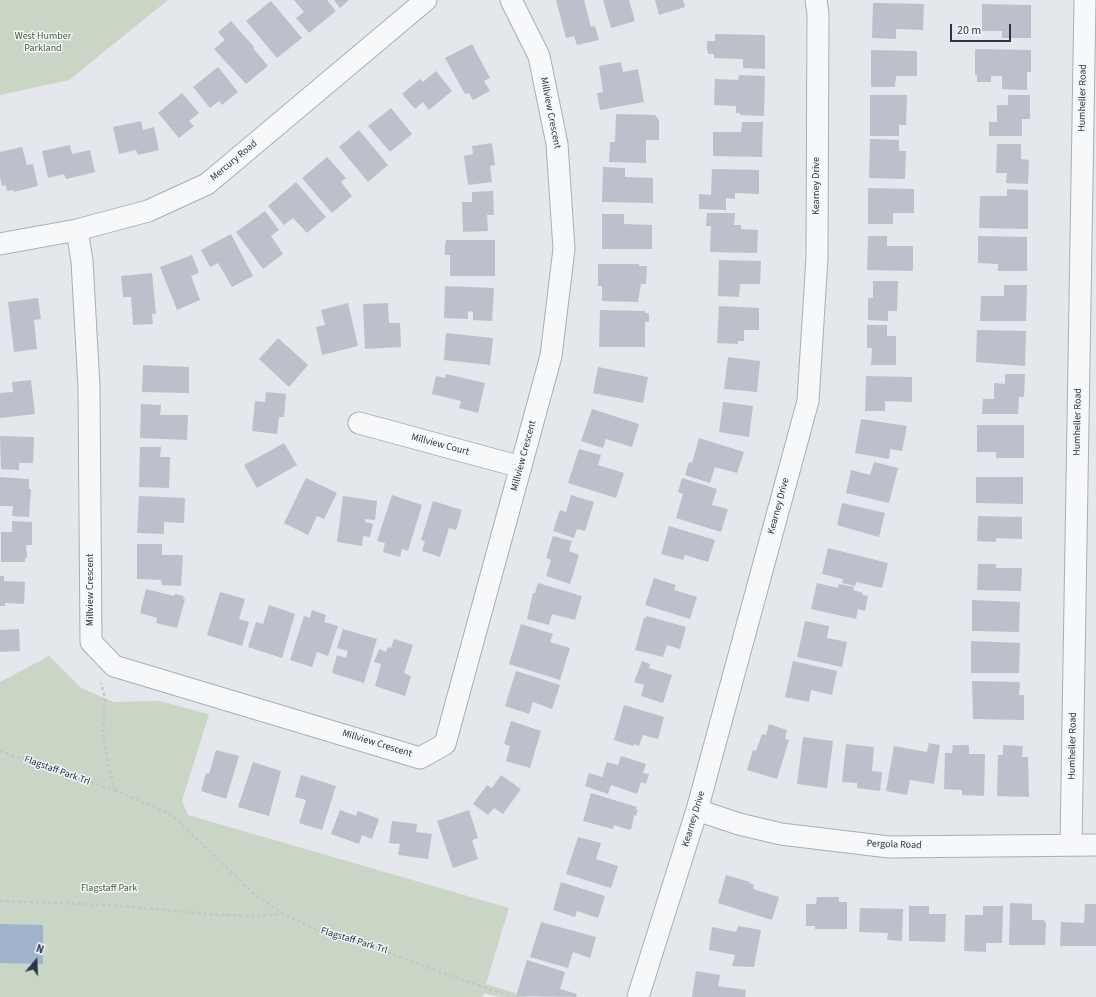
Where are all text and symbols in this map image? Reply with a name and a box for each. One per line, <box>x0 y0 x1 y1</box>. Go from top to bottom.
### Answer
scale bar <box>952 16 1013 42</box>
text: 20 m <box>957 22 981 39</box>
park label: West Humber Parkland <box>15 31 71 54</box>
street label: Humheller Road <box>1076 64 1090 132</box>
street label: Millview Crescent <box>537 76 563 150</box>
street label: Mercury Road <box>208 138 260 184</box>
street label: Kearney Drive <box>811 157 823 215</box>
street label: Humheller Road <box>1071 388 1085 456</box>
street label: Millview Crescent <box>509 419 539 493</box>
street label: Millview Court <box>410 431 470 459</box>
street label: Kearney Drive <box>766 476 792 536</box>
street label: Millview Crescent <box>85 554 97 626</box>
street label: Humheller Road <box>1066 712 1080 780</box>
street label: Millview Crescent <box>341 728 413 760</box>
street label: Flagstaff Park Trl <box>22 754 92 788</box>
street label: Kearney Drive <box>680 790 708 848</box>
street label: Pergola Road <box>866 838 922 852</box>
park label: Flagstaff Park <box>81 883 137 895</box>
street label: Flagstaff Park Trl <box>319 925 389 957</box>
north arrow <box>16 941 56 981</box>
text: N <box>34 941 46 957</box>

